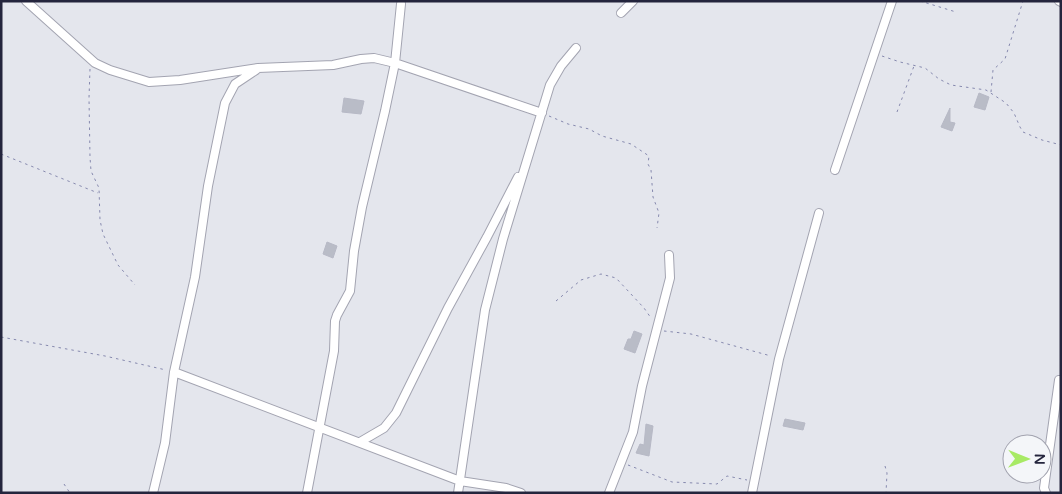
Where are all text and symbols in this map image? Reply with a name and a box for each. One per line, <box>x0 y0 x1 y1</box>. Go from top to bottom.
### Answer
north arrow <box>1002 434 1052 484</box>
text: N <box>1031 453 1048 465</box>

